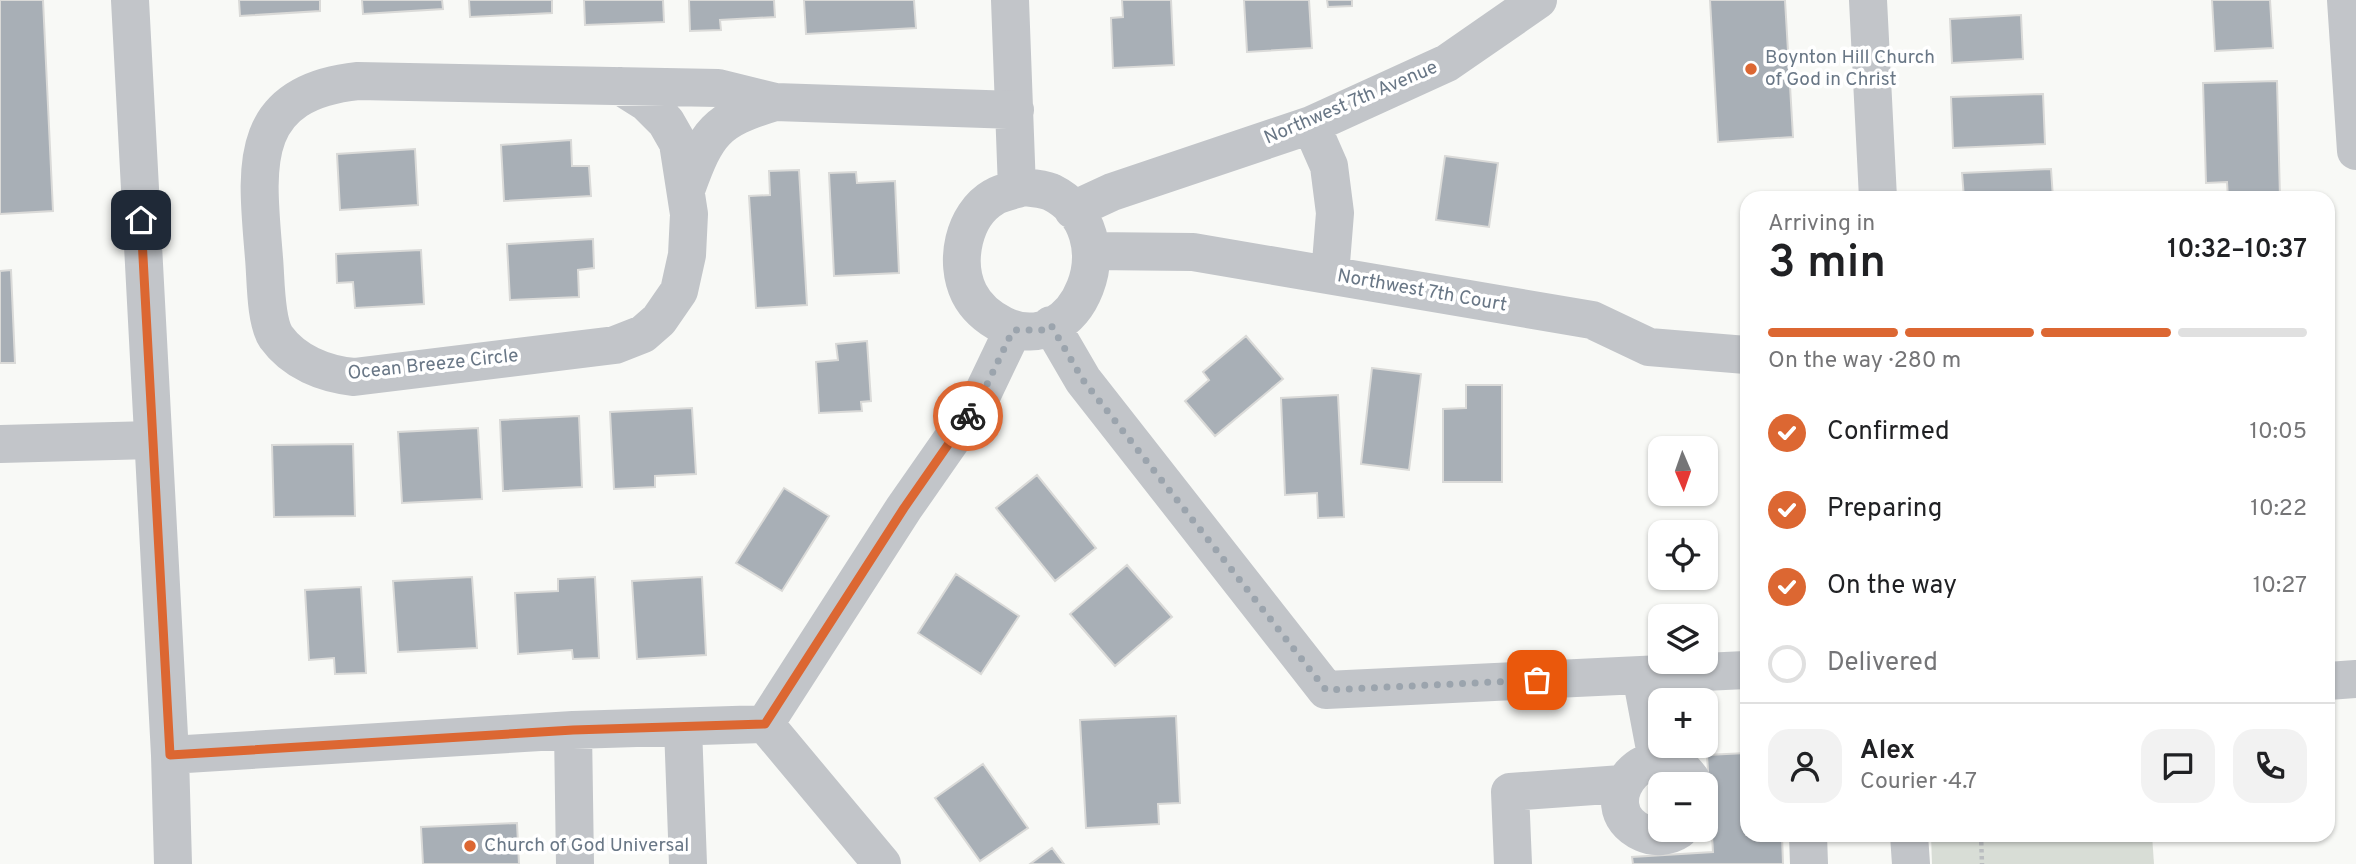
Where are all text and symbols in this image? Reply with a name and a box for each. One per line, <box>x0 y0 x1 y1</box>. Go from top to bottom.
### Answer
place label: Boynton Hill Church of God in Christ <box>1765 46 1935 92</box>
street label: Northwest 7th Avenue <box>1261 56 1441 150</box>
marker: Boynton Hill Church of God in Christ <box>1743 61 1759 77</box>
pin <box>111 190 171 250</box>
icon: home <box>122 201 160 239</box>
text: Arriving in <box>1768 210 1875 239</box>
text: 10:32–10:37 <box>2167 234 2307 267</box>
text: 3 min <box>1768 235 1886 294</box>
street label: Northwest 7th Court <box>1335 264 1509 318</box>
street label: Ocean Breeze Circle <box>346 344 520 386</box>
text: On the way · 280 m <box>1768 347 1961 376</box>
courier <box>933 381 1003 451</box>
icon: bike <box>949 397 987 435</box>
icon: check <box>1768 414 1806 452</box>
text: Confirmed <box>1827 416 1950 449</box>
text: 10:05 <box>2249 418 2307 447</box>
north arrow <box>1648 436 1718 506</box>
map controls <box>1648 436 1718 842</box>
icon: check <box>1768 491 1806 529</box>
text: Preparing <box>1827 493 1942 526</box>
text: 10:22 <box>2250 495 2307 524</box>
button: locate <box>1648 520 1718 590</box>
icon: check <box>1768 568 1806 606</box>
text: On the way <box>1827 570 1957 603</box>
text: 10:27 <box>2253 572 2307 601</box>
button: layers <box>1648 604 1718 674</box>
text: Delivered <box>1827 647 1938 680</box>
pin <box>1507 650 1567 710</box>
icon: bag <box>1518 661 1556 699</box>
button: + <box>1648 688 1718 758</box>
button: person <box>1768 729 1842 803</box>
button: chat <box>2141 729 2215 803</box>
button: phone <box>2233 729 2307 803</box>
text: Alex <box>1860 735 1915 768</box>
text: Courier · 4.7 <box>1860 768 1977 797</box>
button: − <box>1648 772 1718 842</box>
place label: Church of God Universal <box>484 834 689 858</box>
marker: Church of God Universal <box>462 838 478 854</box>

